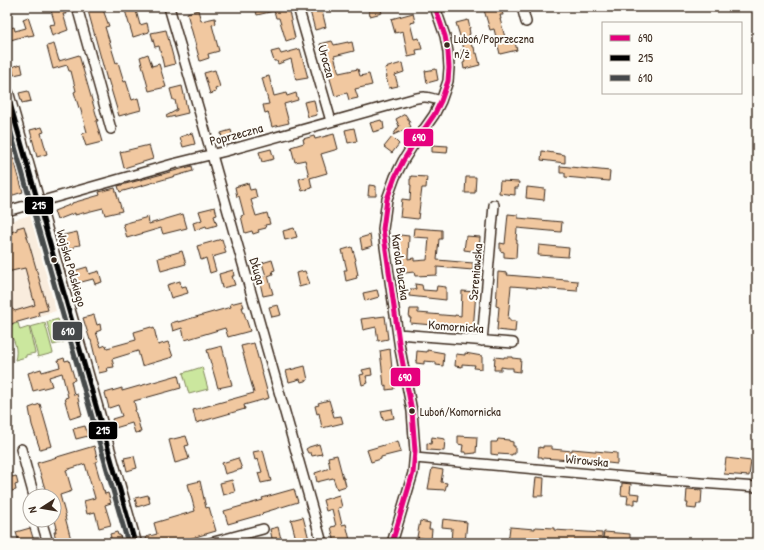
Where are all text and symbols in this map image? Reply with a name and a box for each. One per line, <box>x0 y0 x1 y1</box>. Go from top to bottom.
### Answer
legend <box>602 22 742 94</box>
text: 690 <box>638 29 653 46</box>
place label: Luboń/Poprzeczna n/ż <box>454 30 534 62</box>
marker: Luboń/Poprzeczna n/ż <box>442 40 452 50</box>
street label: Urocza <box>314 43 340 79</box>
text: 215 <box>638 49 653 66</box>
text: 610 <box>638 69 653 86</box>
street label: Poprzeczna <box>207 118 265 150</box>
line badge: 690 <box>403 128 434 147</box>
text: 690 <box>412 130 426 144</box>
line badge: 215 <box>24 196 54 215</box>
text: 215 <box>32 198 46 212</box>
street label: Wojska Polskiego <box>52 227 92 309</box>
street label: Karola Buczka <box>387 233 415 301</box>
street label: Szreniawska <box>464 243 486 301</box>
unlabelled marker <box>49 255 59 265</box>
street label: Długa <box>246 255 270 287</box>
street label: Komornicka <box>428 315 484 337</box>
line badge: 610 <box>52 321 83 341</box>
text: 610 <box>61 324 75 338</box>
line badge: 690 <box>390 367 421 387</box>
text: 690 <box>398 370 412 384</box>
place label: Luboń/Komornicka <box>420 403 501 420</box>
marker: Luboń/Komornicka <box>407 406 417 416</box>
line badge: 215 <box>88 421 118 440</box>
text: 215 <box>96 423 110 437</box>
street label: Wirowska <box>565 449 609 471</box>
north arrow <box>22 488 62 528</box>
text: N <box>25 506 40 514</box>

